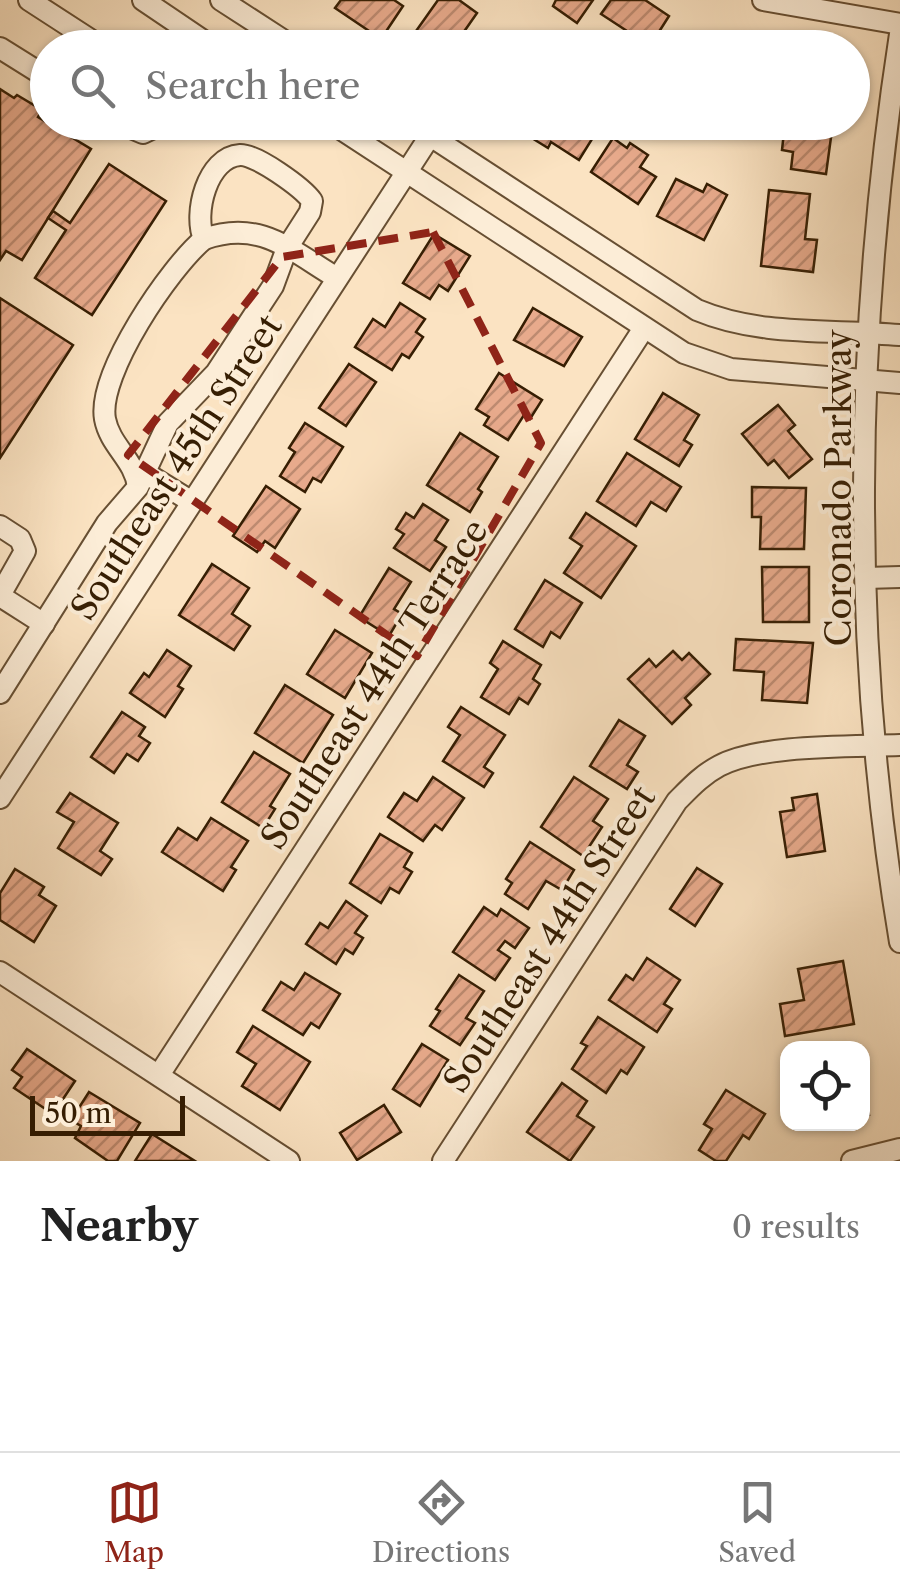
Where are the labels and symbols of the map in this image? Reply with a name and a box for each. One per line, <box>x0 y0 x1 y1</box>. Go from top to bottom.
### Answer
street label: Southeast 45th Street <box>61 306 291 628</box>
street label: Coronado Parkway <box>817 329 860 646</box>
street label: Southeast 44th Terrace <box>251 511 497 857</box>
street label: Southeast 44th Street <box>434 777 664 1100</box>
scale bar <box>30 1091 185 1136</box>

